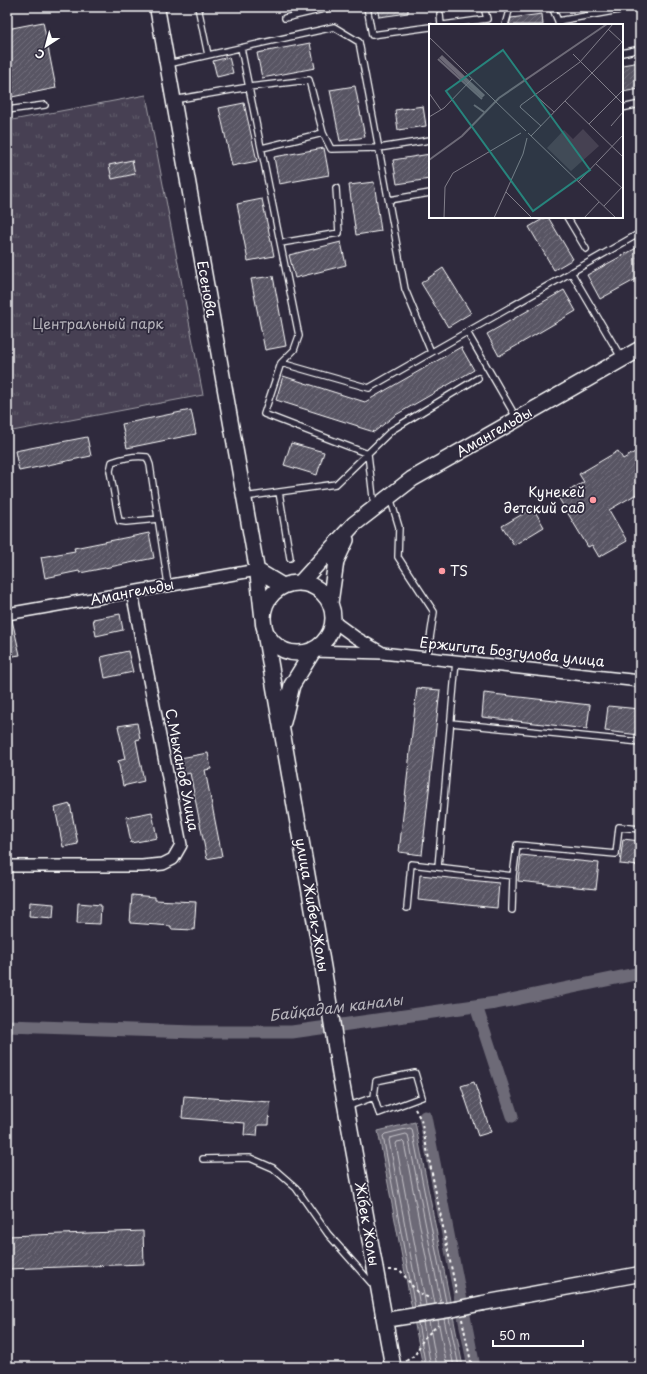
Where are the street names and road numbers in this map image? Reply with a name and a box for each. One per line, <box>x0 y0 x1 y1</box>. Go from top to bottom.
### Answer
street label: Есенова <box>192 259 223 319</box>
street label: Амангельды <box>452 401 536 462</box>
street label: Амангельды <box>88 573 176 610</box>
street label: Ержигита Бозгулова улица <box>418 631 606 672</box>
street label: С.Мыханов Улица <box>160 707 205 833</box>
street label: улица Жибек-Жолы <box>290 836 335 974</box>
street label: Жібек Жолы <box>350 1180 385 1267</box>

